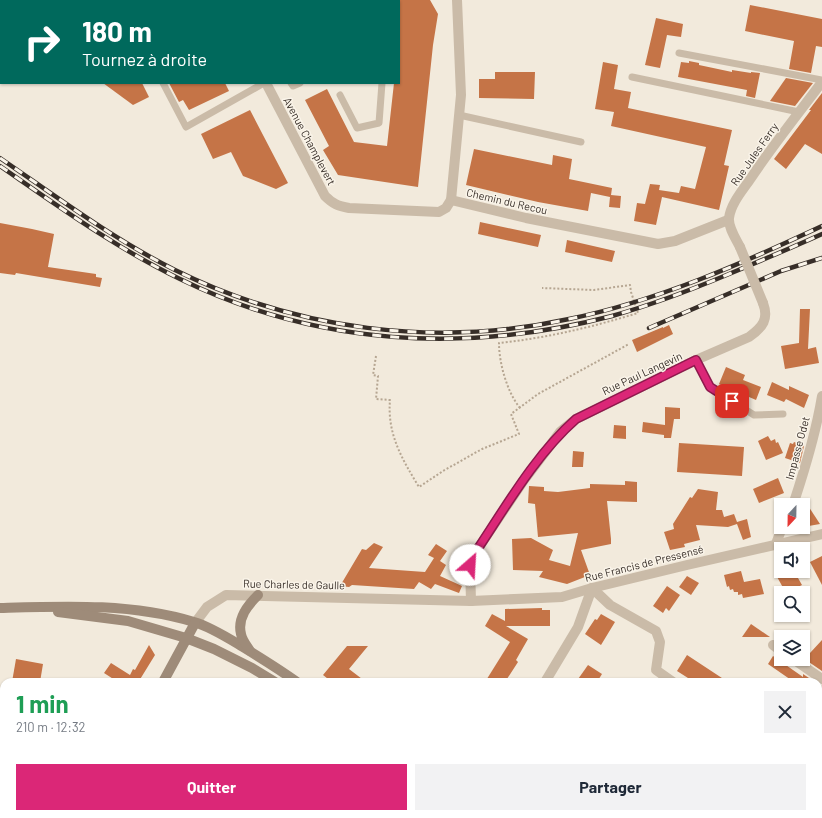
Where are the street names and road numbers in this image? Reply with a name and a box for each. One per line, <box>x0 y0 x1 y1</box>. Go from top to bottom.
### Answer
street label: Avenue Champlevert <box>281 95 339 187</box>
street label: Rue Jules Ferry <box>728 120 780 188</box>
street label: Chemin du Recou <box>465 185 549 217</box>
street label: Rue Paul Langevin <box>600 349 684 397</box>
street label: Impasse Odet <box>782 415 812 481</box>
street label: Rue Francis de Pressensé <box>583 542 705 584</box>
street label: Rue Charles de Gaulle <box>243 577 345 591</box>

